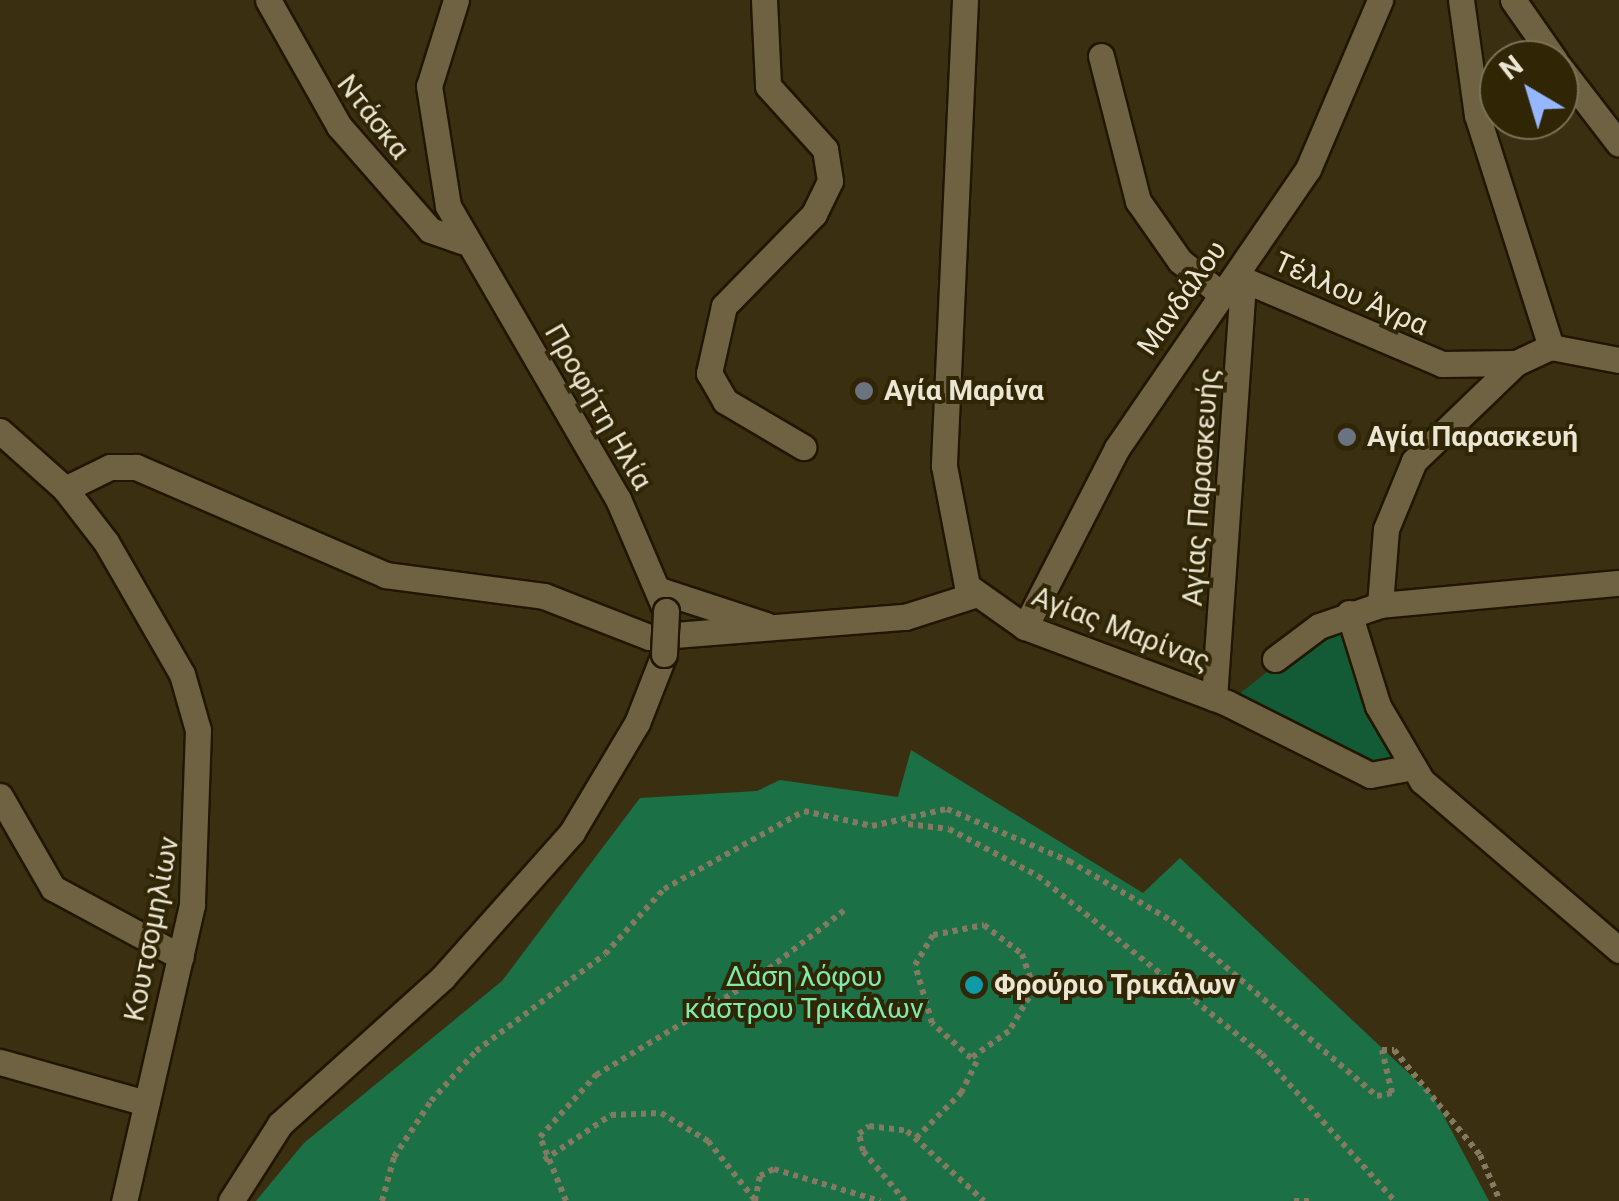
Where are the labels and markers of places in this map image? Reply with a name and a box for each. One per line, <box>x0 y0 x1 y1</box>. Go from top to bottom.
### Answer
place label: Αγία Μαρίνα <box>884 374 1044 408</box>
marker: Αγία Μαρίνα <box>853 380 875 402</box>
place label: Αγία Παρασκευή <box>1367 420 1578 454</box>
marker: Αγία Παρασκευή <box>1336 426 1358 448</box>
place label: Φρούριο Τρικάλων <box>994 968 1236 1002</box>
marker: Φρούριο Τρικάλων <box>963 974 985 996</box>

